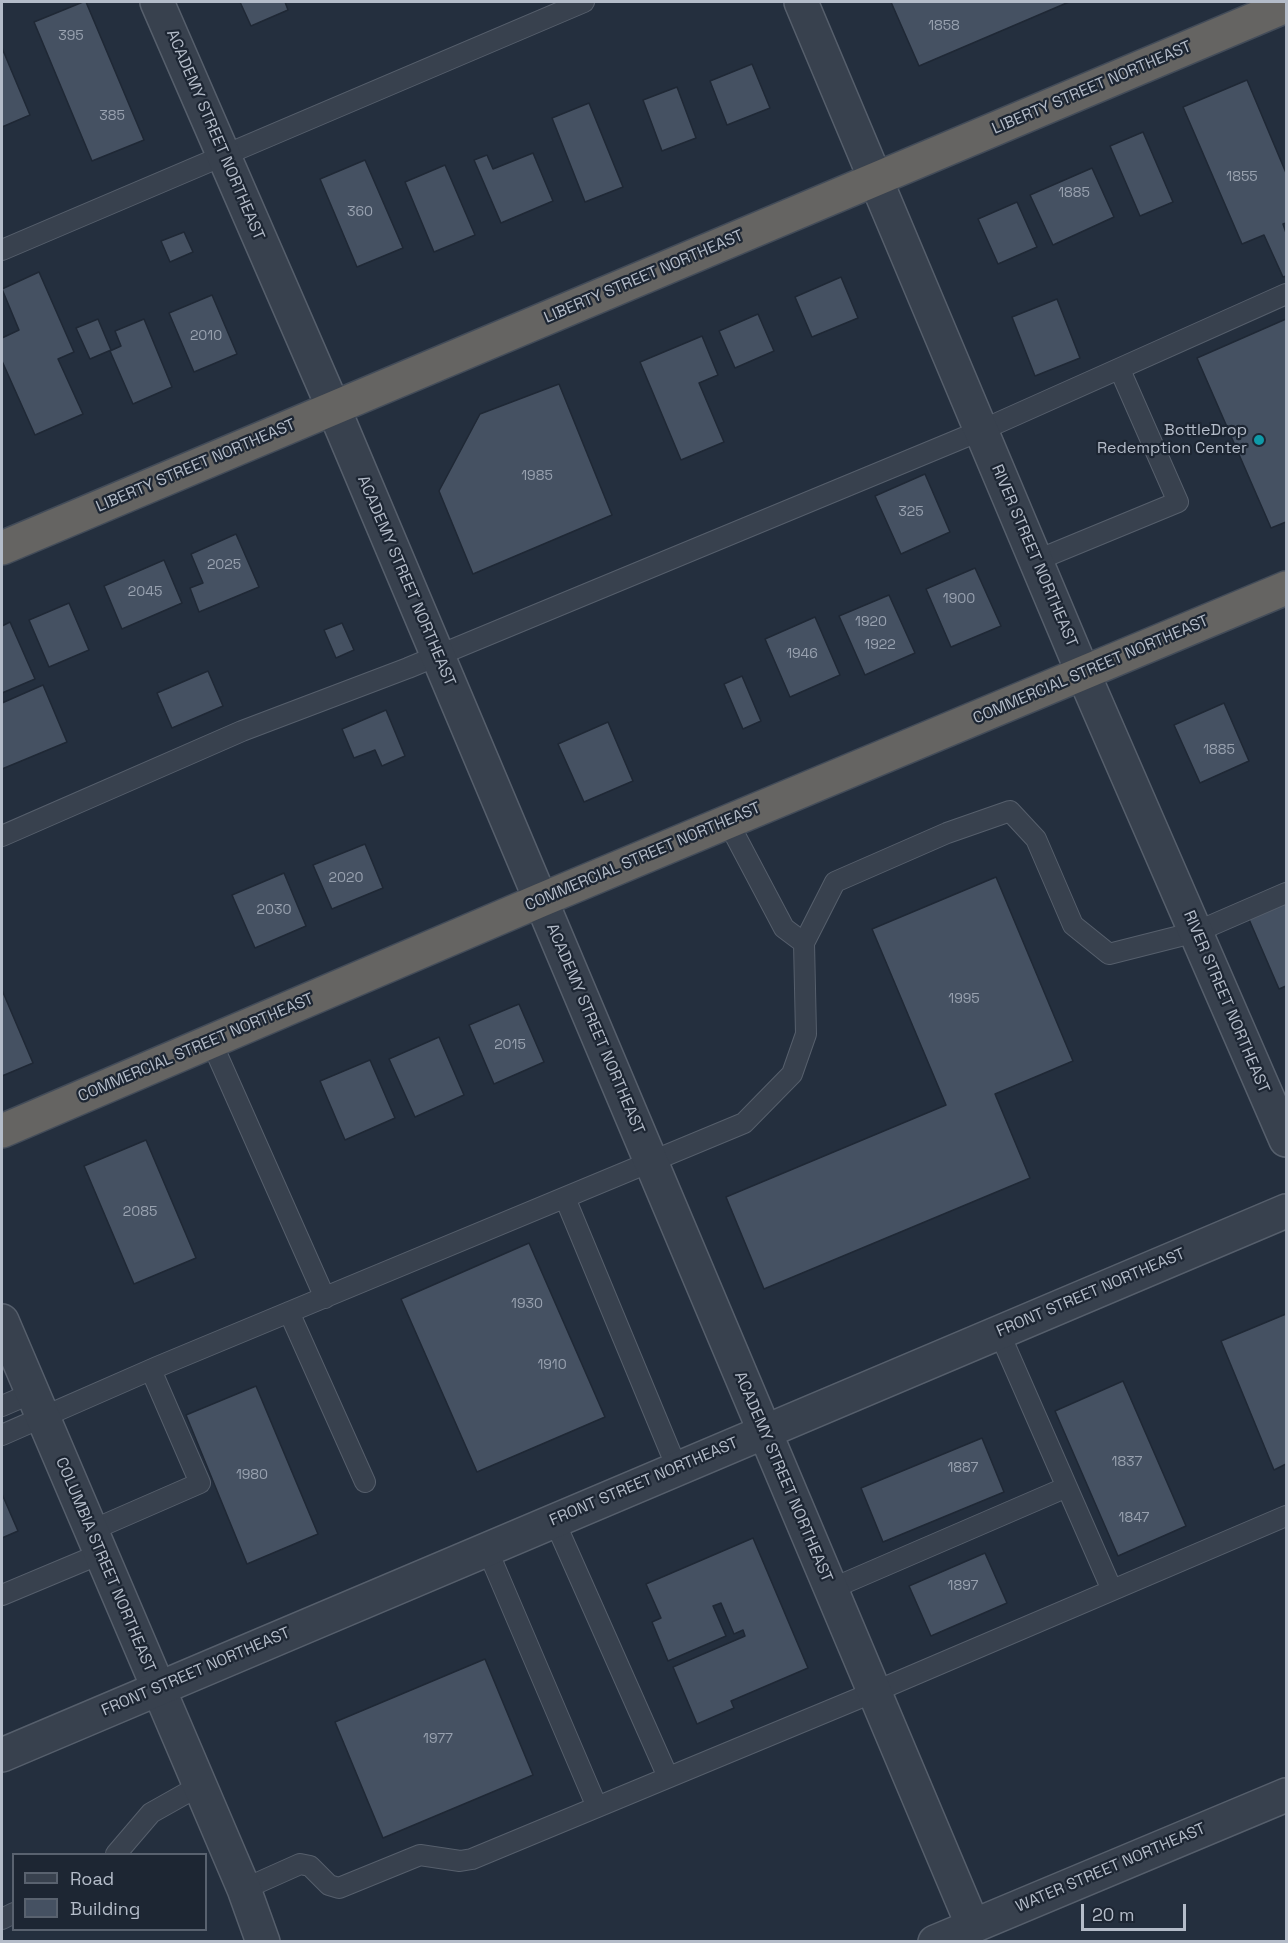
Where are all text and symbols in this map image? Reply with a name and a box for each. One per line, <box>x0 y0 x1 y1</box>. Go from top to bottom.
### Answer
house number: 1858 <box>928 18 960 34</box>
street label: ACADEMY STREET NORTHEAST <box>162 27 268 243</box>
house number: 395 <box>58 28 84 44</box>
street label: LIBERTY STREET NORTHEAST <box>989 37 1195 139</box>
house number: 385 <box>99 108 125 124</box>
house number: 1855 <box>1226 169 1258 185</box>
house number: 1885 <box>1058 185 1090 201</box>
house number: 360 <box>347 204 373 220</box>
street label: LIBERTY STREET NORTHEAST <box>541 226 747 328</box>
house number: 2010 <box>190 328 222 344</box>
street label: LIBERTY STREET NORTHEAST <box>93 415 299 517</box>
place label: BottleDrop Redemption Center <box>1097 421 1247 459</box>
marker: BottleDrop Redemption Center <box>1252 433 1266 447</box>
street label: RIVER STREET NORTHEAST <box>987 462 1081 650</box>
house number: 1985 <box>521 468 553 484</box>
street label: ACADEMY STREET NORTHEAST <box>353 473 459 689</box>
house number: 325 <box>898 504 924 520</box>
house number: 2025 <box>207 557 241 573</box>
house number: 2045 <box>128 584 162 600</box>
house number: 1900 <box>943 591 975 607</box>
street label: COMMERCIAL STREET NORTHEAST <box>970 612 1212 728</box>
house number: 1920 <box>855 614 887 630</box>
house number: 1922 <box>864 637 896 653</box>
house number: 1946 <box>786 646 818 662</box>
house number: 1885 <box>1203 742 1235 758</box>
street label: COMMERCIAL STREET NORTHEAST <box>522 799 764 915</box>
house number: 2020 <box>329 870 363 886</box>
house number: 2030 <box>257 902 291 918</box>
street label: RIVER STREET NORTHEAST <box>1179 908 1273 1096</box>
street label: ACADEMY STREET NORTHEAST <box>542 921 648 1137</box>
street label: COMMERCIAL STREET NORTHEAST <box>75 990 317 1106</box>
house number: 1995 <box>948 991 980 1007</box>
house number: 2015 <box>494 1037 526 1053</box>
house number: 2085 <box>123 1204 157 1220</box>
street label: FRONT STREET NORTHEAST <box>994 1245 1188 1341</box>
house number: 1930 <box>511 1296 543 1312</box>
house number: 1910 <box>537 1357 567 1373</box>
street label: ACADEMY STREET NORTHEAST <box>730 1369 836 1585</box>
street label: FRONT STREET NORTHEAST <box>547 1434 741 1530</box>
street label: COLUMBIA STREET NORTHEAST <box>51 1454 159 1676</box>
house number: 1837 <box>1112 1454 1142 1470</box>
house number: 1887 <box>947 1460 979 1476</box>
house number: 1980 <box>236 1467 268 1483</box>
house number: 1847 <box>1119 1510 1149 1526</box>
house number: 1897 <box>948 1578 978 1594</box>
street label: FRONT STREET NORTHEAST <box>99 1624 293 1720</box>
house number: 1977 <box>423 1731 453 1747</box>
street label: WATER STREET NORTHEAST <box>1013 1819 1209 1917</box>
legend <box>12 1853 207 1931</box>
text: Road <box>70 1867 114 1890</box>
scale bar <box>1084 1892 1189 1930</box>
text: Building <box>70 1897 140 1920</box>
text: 20 m <box>1092 1903 1135 1926</box>

